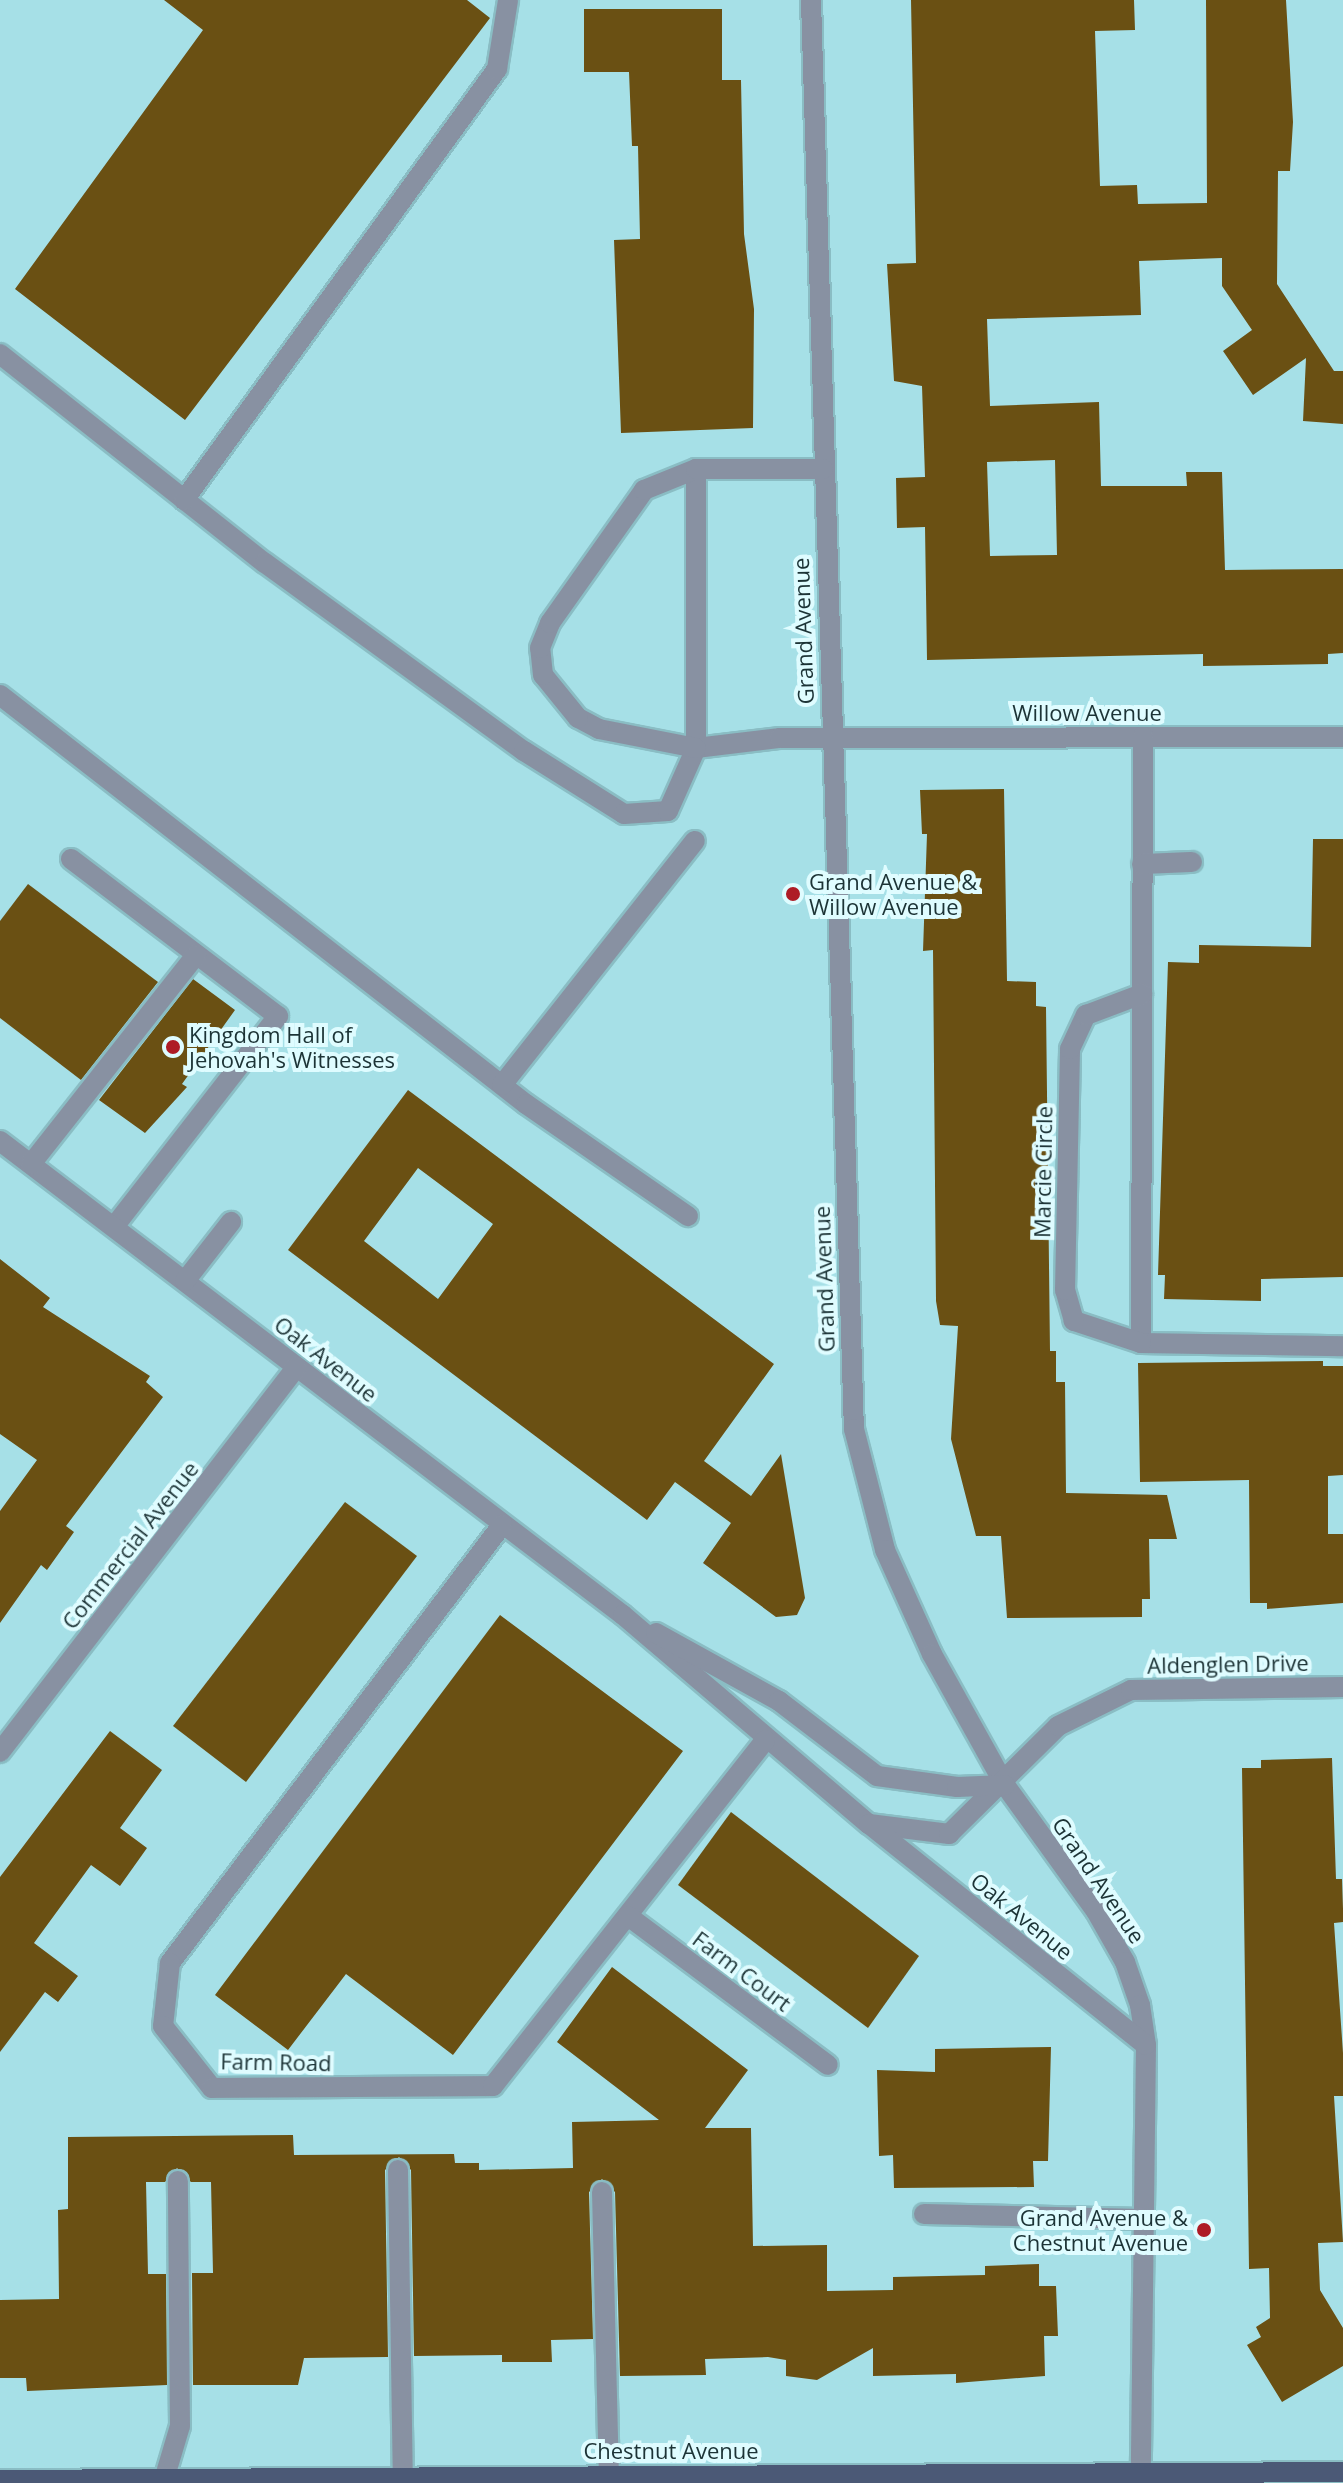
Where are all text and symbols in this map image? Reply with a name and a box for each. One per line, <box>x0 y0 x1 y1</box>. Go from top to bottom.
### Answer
street label: Grand Avenue <box>787 557 819 705</box>
street label: Willow Avenue <box>1012 700 1162 726</box>
place label: Grand Avenue & Willow Avenue <box>809 868 977 920</box>
marker: Grand Avenue & Willow Avenue <box>784 885 802 903</box>
place label: Kingdom Hall of Jehovah's Witnesses <box>189 1021 395 1072</box>
marker: Kingdom Hall of Jehovah's Witnesses <box>164 1038 182 1056</box>
street label: Marcie Circle <box>1029 1106 1057 1238</box>
street label: Grand Avenue <box>808 1205 840 1353</box>
street label: Oak Avenue <box>269 1311 383 1407</box>
street label: Commercial Avenue <box>56 1456 204 1634</box>
street label: Aldenglen Drive <box>1147 1649 1309 1679</box>
street label: Grand Avenue <box>1047 1812 1151 1948</box>
street label: Oak Avenue <box>966 1867 1078 1965</box>
street label: Farm Court <box>688 1926 796 2016</box>
street label: Farm Road <box>220 2048 332 2076</box>
place label: Grand Avenue & Chestnut Avenue <box>1013 2204 1188 2256</box>
marker: Grand Avenue & Chestnut Avenue <box>1195 2221 1213 2239</box>
street label: Chestnut Avenue <box>583 2438 759 2464</box>

